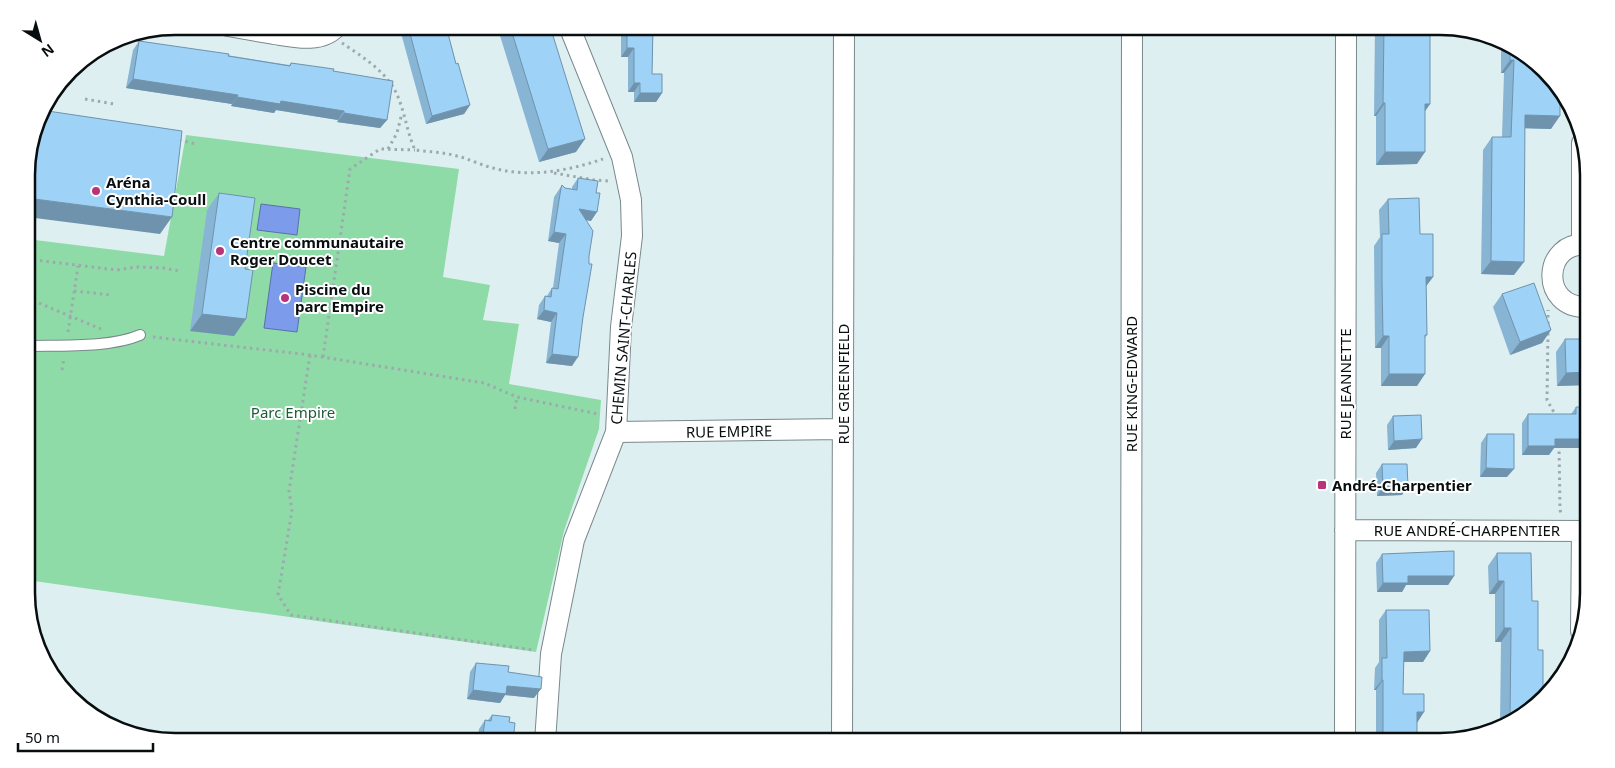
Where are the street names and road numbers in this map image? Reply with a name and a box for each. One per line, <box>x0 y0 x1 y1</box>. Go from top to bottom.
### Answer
street label: CHEMIN SAINT-CHARLES <box>605 251 641 425</box>
street label: RUE KING-EDWARD <box>1121 316 1141 452</box>
street label: RUE GREENFIELD <box>833 324 853 444</box>
street label: RUE JEANNETTE <box>1335 328 1355 440</box>
street label: RUE EMPIRE <box>686 420 772 442</box>
street label: RUE ANDRÉ-CHARPENTIER <box>1374 520 1561 540</box>

